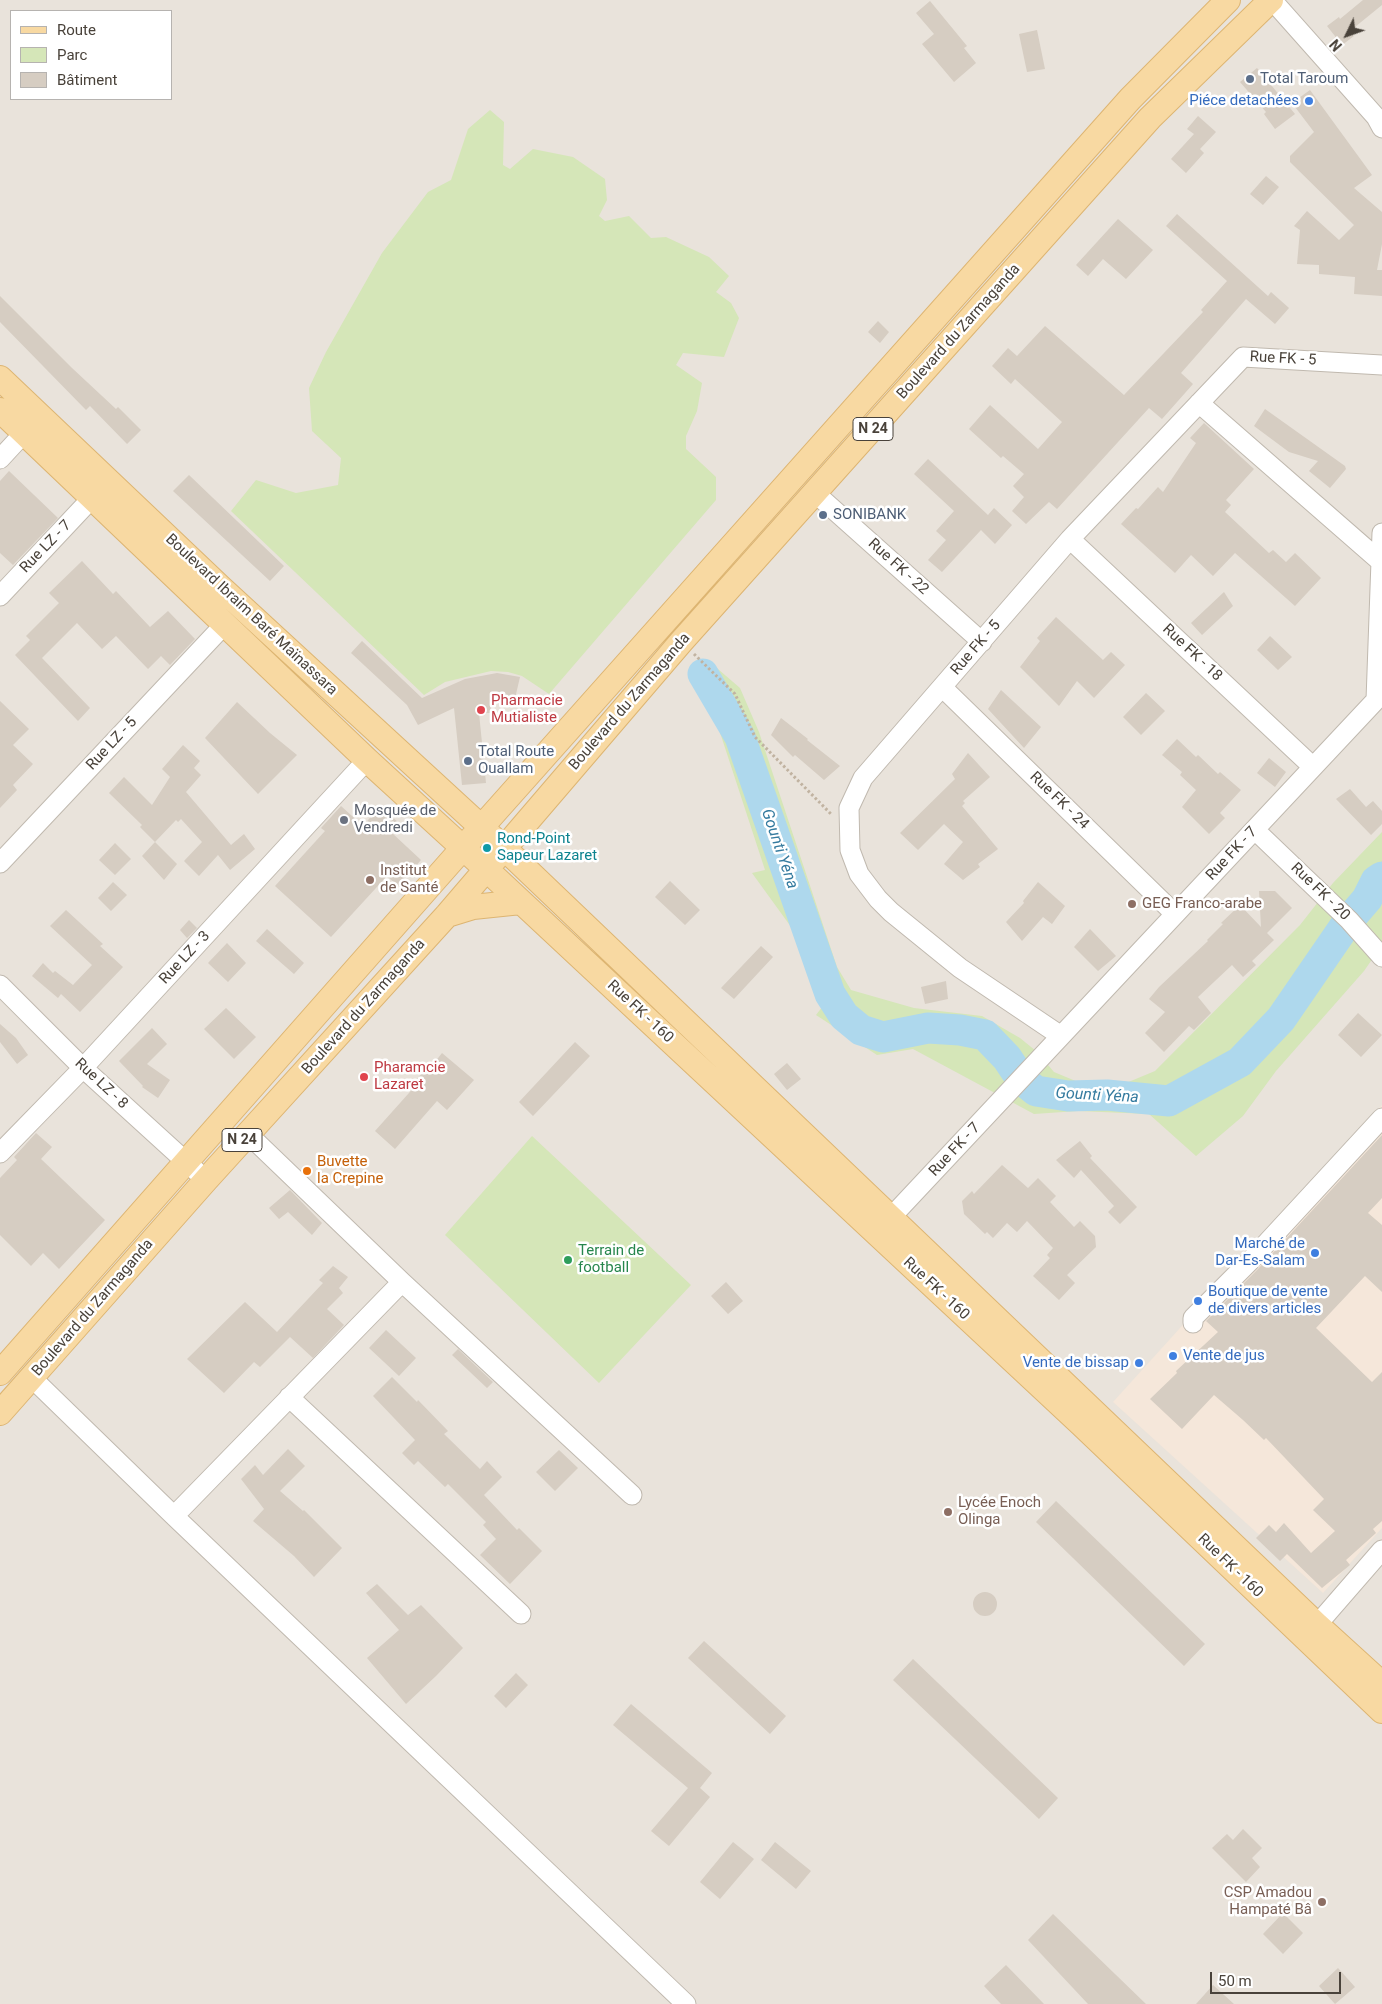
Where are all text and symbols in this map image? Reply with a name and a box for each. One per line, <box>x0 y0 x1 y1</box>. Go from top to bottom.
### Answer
legend <box>10 10 172 100</box>
north arrow <box>1322 10 1372 60</box>
text: Route <box>57 21 96 39</box>
text: N <box>1327 36 1345 54</box>
text: Parc <box>57 46 87 64</box>
place label: Total Taroum <box>1260 70 1348 88</box>
text: Bâtiment <box>57 71 117 89</box>
marker: Total Taroum <box>1244 73 1256 85</box>
place label: Piéce detachées <box>1189 92 1299 110</box>
marker: Piéce detachées <box>1303 95 1315 107</box>
street label: Boulevard du Zarmaganda <box>894 261 1024 403</box>
street label: Rue FK - 5 <box>1249 348 1317 370</box>
road number: N 24 <box>853 418 893 440</box>
place label: SONIBANK <box>833 506 906 524</box>
marker: SONIBANK <box>817 509 829 521</box>
street label: Rue LZ - 7 <box>17 517 75 577</box>
street label: Boulevard Ibraim Baré Maïnassara <box>161 531 341 699</box>
street label: Rue FK - 22 <box>864 535 932 599</box>
street label: Rue FK - 5 <box>947 617 1005 679</box>
street label: Rue FK - 18 <box>1158 621 1226 685</box>
street label: Boulevard du Zarmaganda <box>566 630 694 774</box>
place label: Pharmacie Mutialiste <box>491 692 563 727</box>
marker: Pharmacie Mutialiste <box>475 704 487 716</box>
street label: Rue LZ - 5 <box>83 714 141 774</box>
place label: Total Route Ouallam <box>478 743 554 778</box>
marker: Total Route Ouallam <box>462 755 474 767</box>
street label: Rue FK - 24 <box>1026 768 1092 834</box>
place label: Mosquée de Vendredi <box>354 802 436 837</box>
water label: Gounti Yéna <box>756 806 802 892</box>
marker: Mosquée de Vendredi <box>338 814 350 826</box>
street label: Rue FK - 7 <box>1203 823 1261 885</box>
place label: Rond-Point Sapeur Lazaret <box>497 830 597 865</box>
marker: Rond-Point Sapeur Lazaret <box>481 842 493 854</box>
street label: Rue FK - 20 <box>1287 859 1353 925</box>
place label: Institut de Santé <box>380 862 438 897</box>
marker: Institut de Santé <box>364 874 376 886</box>
place label: GEG Franco-arabe <box>1142 895 1262 913</box>
marker: GEG Franco-arabe <box>1126 898 1138 910</box>
street label: Rue LZ - 3 <box>156 928 214 988</box>
street label: Boulevard du Zarmaganda <box>299 936 429 1078</box>
street label: Rue FK - 160 <box>603 977 677 1047</box>
street label: Rue LZ - 8 <box>71 1055 131 1113</box>
place label: Pharamcie Lazaret <box>374 1059 445 1094</box>
marker: Pharamcie Lazaret <box>358 1071 370 1083</box>
water label: Gounti Yéna <box>1055 1084 1139 1108</box>
street label: Rue FK - 7 <box>926 1119 984 1181</box>
road number: N 24 <box>222 1128 262 1152</box>
place label: Buvette la Crepine <box>317 1153 383 1188</box>
marker: Buvette la Crepine <box>301 1165 313 1177</box>
place label: Marché de Dar-Es-Salam <box>1215 1235 1305 1270</box>
street label: Boulevard du Zarmaganda <box>29 1236 157 1380</box>
place label: Terrain de football <box>578 1242 644 1277</box>
marker: Marché de Dar-Es-Salam <box>1309 1247 1321 1259</box>
marker: Terrain de football <box>562 1254 574 1266</box>
street label: Rue FK - 160 <box>899 1254 973 1324</box>
place label: Boutique de vente de divers articles <box>1208 1283 1328 1318</box>
marker: Boutique de vente de divers articles <box>1192 1295 1204 1307</box>
place label: Vente de jus <box>1183 1347 1265 1365</box>
marker: Vente de jus <box>1167 1350 1179 1362</box>
place label: Vente de bissap <box>1023 1354 1129 1372</box>
marker: Vente de bissap <box>1133 1357 1145 1369</box>
place label: Lycée Enoch Olinga <box>958 1494 1041 1529</box>
marker: Lycée Enoch Olinga <box>942 1506 954 1518</box>
street label: Rue FK - 160 <box>1194 1530 1266 1602</box>
place label: CSP Amadou Hampaté Bâ <box>1224 1884 1312 1919</box>
marker: CSP Amadou Hampaté Bâ <box>1316 1896 1328 1908</box>
scale bar <box>1212 1962 1343 1994</box>
text: 50 m <box>1218 1972 1252 1990</box>

